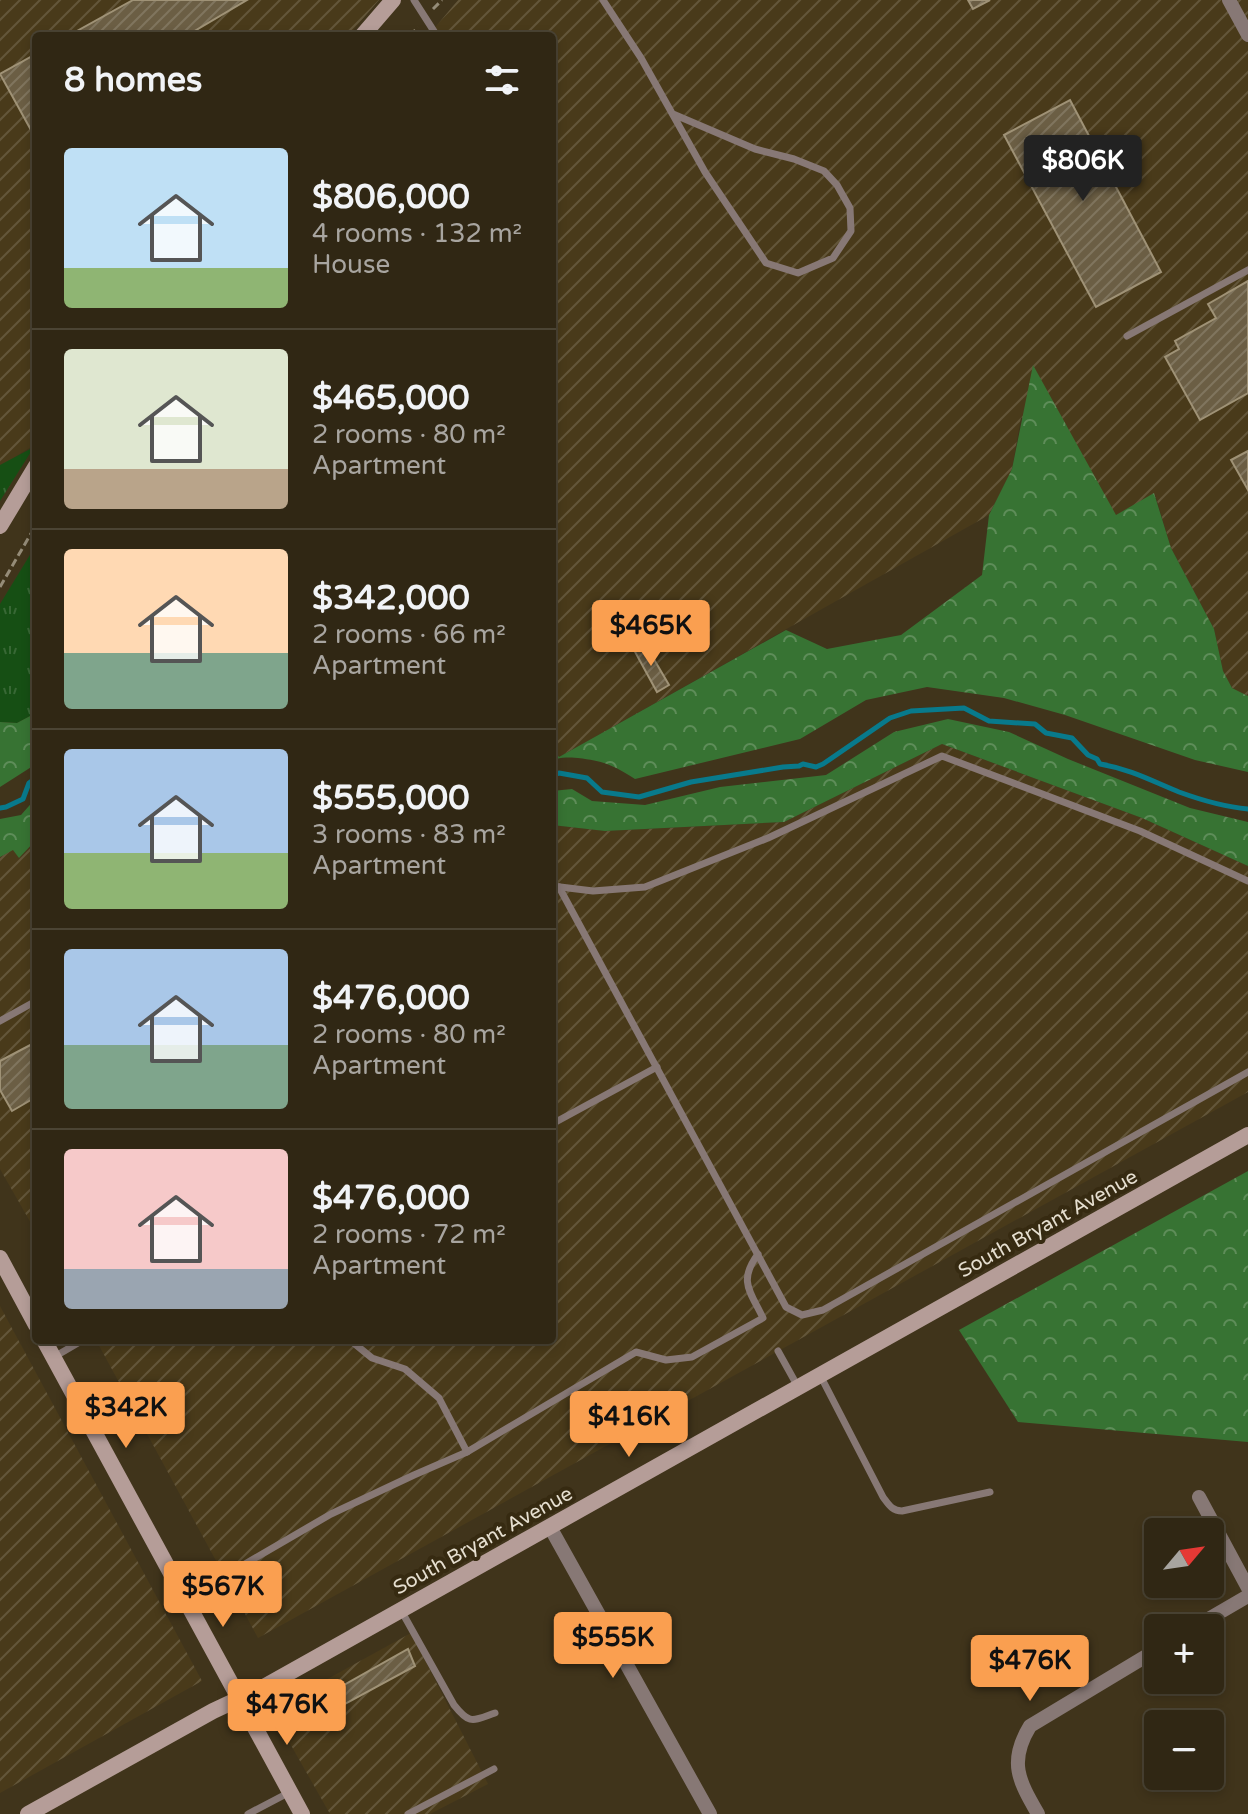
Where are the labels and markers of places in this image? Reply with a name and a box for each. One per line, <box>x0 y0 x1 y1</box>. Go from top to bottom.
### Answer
pin: $806K <box>1027 135 1139 203</box>
pin: $465K <box>595 600 707 668</box>
pin: $342K <box>70 1382 182 1450</box>
pin: $416K <box>573 1391 685 1459</box>
pin: $567K <box>167 1561 279 1629</box>
pin: $555K <box>557 1612 669 1680</box>
pin: $476K <box>974 1635 1086 1703</box>
pin: $476K <box>231 1679 343 1747</box>

